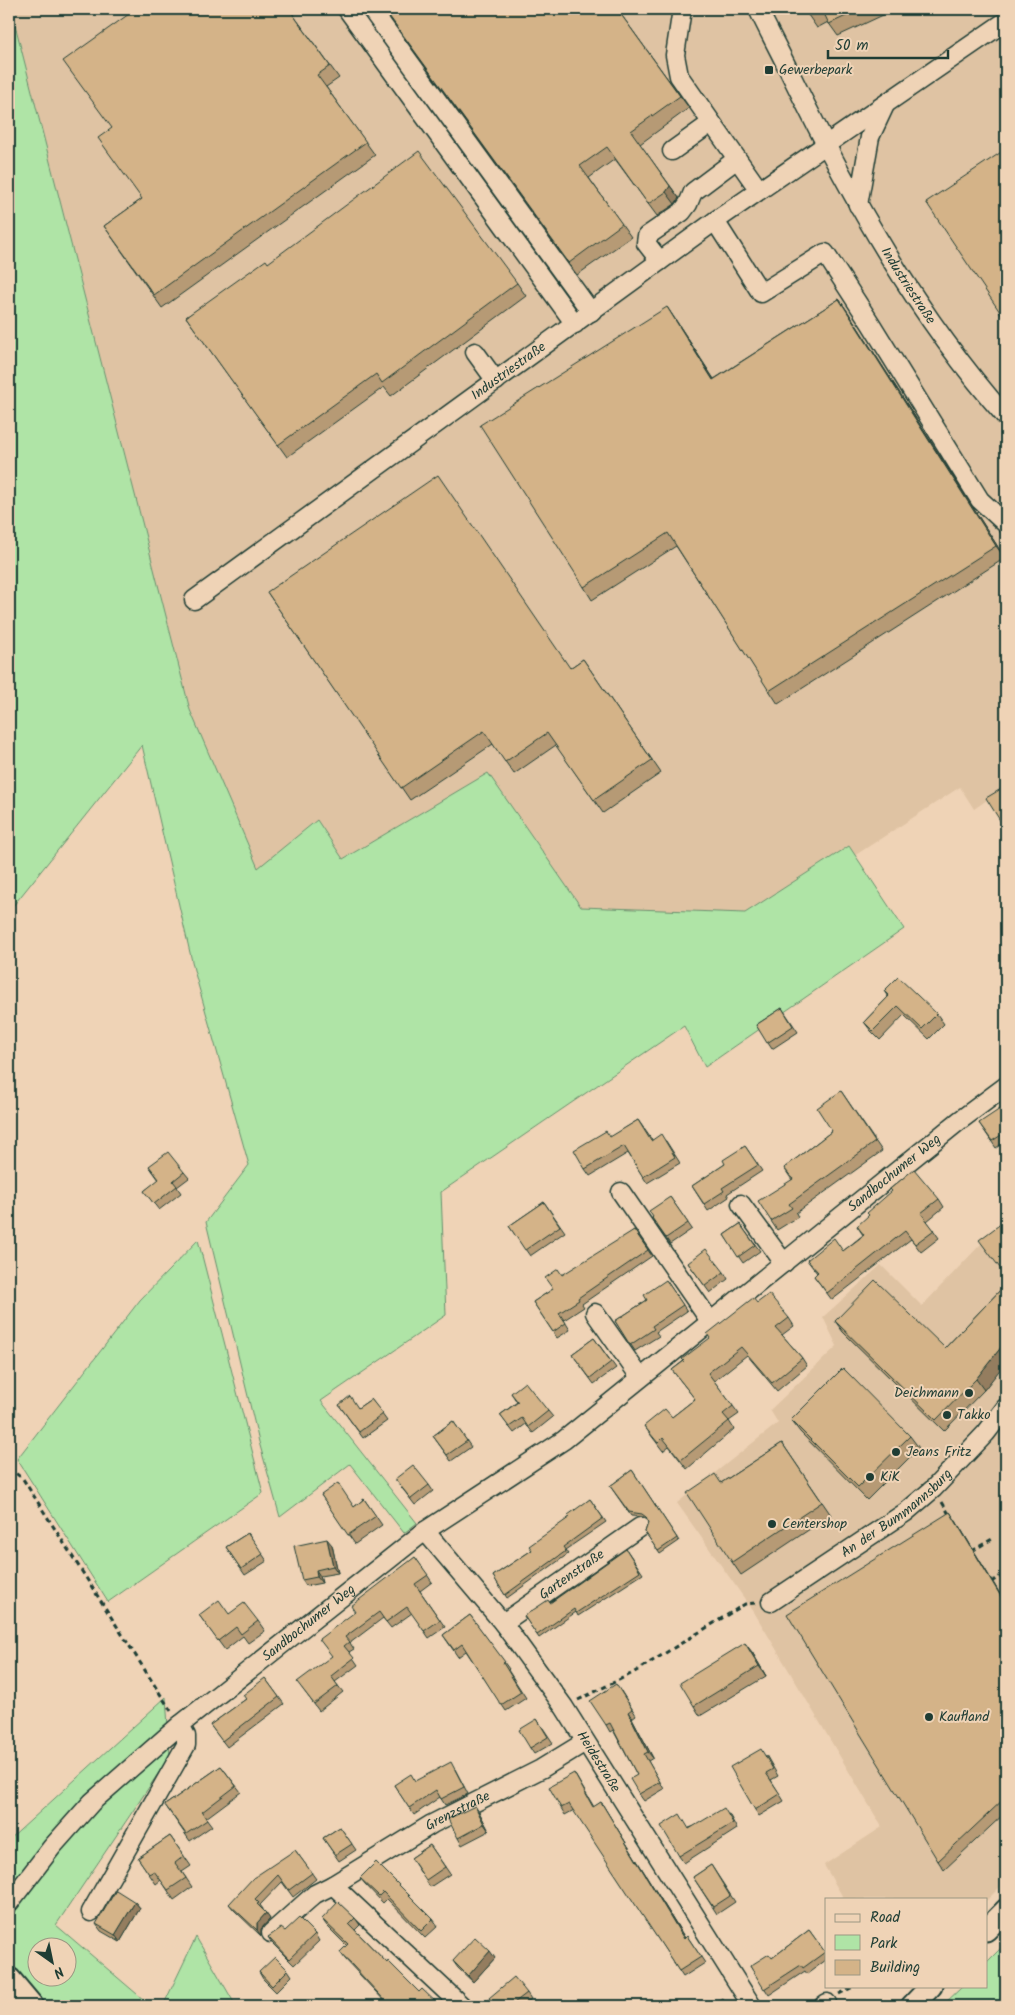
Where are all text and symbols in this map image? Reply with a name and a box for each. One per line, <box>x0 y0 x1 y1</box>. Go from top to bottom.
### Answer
scale bar <box>828 28 948 60</box>
text: 50 m <box>835 34 869 58</box>
place label: Gewerbepark <box>779 59 853 81</box>
marker: Gewerbepark <box>763 64 775 76</box>
street label: Industriestraße <box>875 243 942 330</box>
street label: Industriestraße <box>466 336 551 406</box>
street label: Sandbochumer Weg <box>843 1129 946 1218</box>
place label: Deichmann <box>894 1382 959 1404</box>
marker: Deichmann <box>963 1387 975 1399</box>
place label: Takko <box>957 1404 991 1426</box>
marker: Takko <box>941 1409 953 1421</box>
place label: Jeans Fritz <box>906 1441 971 1463</box>
marker: Jeans Fritz <box>890 1446 902 1458</box>
street label: An der Bummannsburg <box>836 1464 958 1563</box>
place label: KiK <box>880 1466 901 1488</box>
marker: KiK <box>864 1471 876 1483</box>
place label: Centershop <box>782 1513 847 1535</box>
marker: Centershop <box>766 1518 778 1530</box>
street label: Gartenstraße <box>534 1544 610 1606</box>
street label: Sandbochumer Weg <box>257 1579 360 1667</box>
place label: Kaufland <box>939 1706 990 1728</box>
marker: Kaufland <box>923 1711 935 1723</box>
street label: Heidestraße <box>571 1726 627 1798</box>
street label: Grenzstraße <box>421 1785 495 1837</box>
legend <box>825 1898 988 1988</box>
text: Road <box>870 1906 901 1930</box>
text: Park <box>870 1932 898 1956</box>
north arrow <box>28 1938 78 1988</box>
text: Building <box>870 1956 920 1980</box>
text: N <box>49 1960 68 1984</box>

